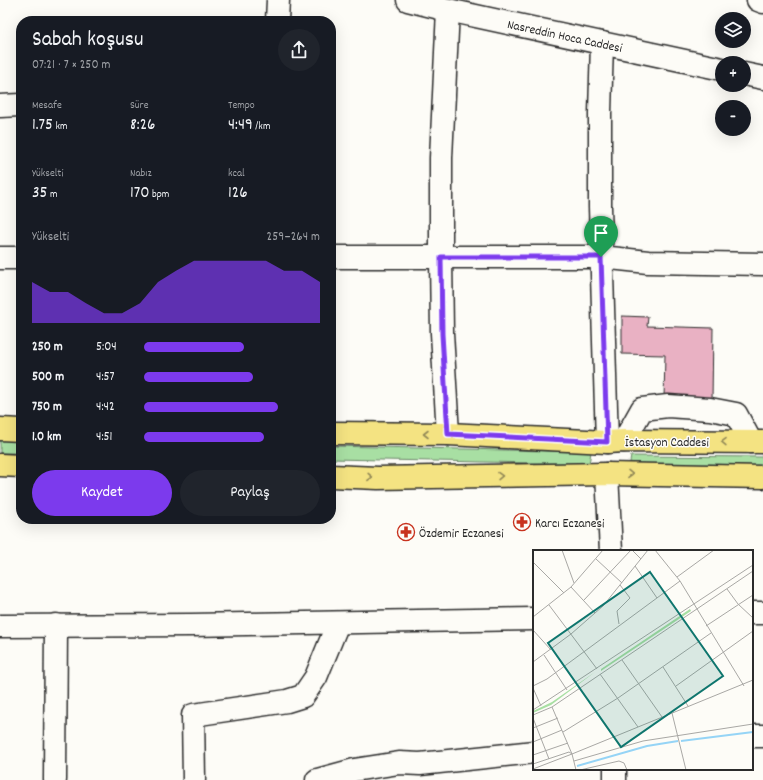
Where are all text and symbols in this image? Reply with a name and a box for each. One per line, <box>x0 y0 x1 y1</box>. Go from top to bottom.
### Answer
map controls <box>715 12 751 136</box>
button: layers <box>715 12 751 48</box>
street label: Nasreddin Hoca Caddesi <box>505 16 624 59</box>
text: Sabah koşusu <box>32 25 144 56</box>
button: share <box>278 29 320 71</box>
text: 07:21 · 7 × 250 m <box>32 56 110 75</box>
button: + <box>715 56 751 92</box>
text: Mesafe <box>32 98 62 114</box>
text: Süre <box>130 98 149 114</box>
text: Tempo <box>228 98 255 114</box>
button: − <box>715 100 751 136</box>
text: 1.75 <box>32 114 53 138</box>
text: 8:26 <box>130 114 155 138</box>
text: 4:49 <box>228 114 253 138</box>
text: km <box>53 119 68 135</box>
text: /km <box>253 119 270 135</box>
text: Yükselti <box>32 166 63 182</box>
text: Nabız <box>130 166 152 182</box>
text: kcal <box>228 166 245 182</box>
text: 35 <box>32 182 47 206</box>
text: 170 <box>130 182 150 206</box>
text: 126 <box>228 182 247 206</box>
text: m <box>47 187 58 203</box>
text: bpm <box>150 187 169 203</box>
pin <box>584 216 618 257</box>
icon: arrive <box>590 222 612 244</box>
text: Yükselti <box>32 228 69 247</box>
text: 259–264 m <box>267 228 320 247</box>
text: 250 m <box>32 338 63 357</box>
text: 5:04 <box>96 338 117 357</box>
text: 500 m <box>32 368 64 387</box>
text: 4:57 <box>96 368 115 387</box>
text: 750 m <box>32 398 62 417</box>
text: 4:42 <box>96 398 115 417</box>
text: 1.0 km <box>32 428 61 447</box>
text: 4:51 <box>96 428 112 447</box>
one-way arrow <box>423 430 429 438</box>
street label: İstasyon Caddesi <box>625 434 710 453</box>
one-way arrow <box>721 438 727 446</box>
button: Kaydet <box>32 470 172 516</box>
button: Paylaş <box>180 470 320 516</box>
one-way arrow <box>627 470 633 478</box>
one-way arrow <box>497 471 503 480</box>
one-way arrow <box>367 473 373 482</box>
pharmacy icon: Karcı Eczanesi <box>512 512 532 532</box>
place label: Karcı Eczanesi <box>535 515 605 534</box>
pharmacy icon: Özdemir Eczanesi <box>396 522 416 542</box>
place label: Özdemir Eczanesi <box>419 525 504 544</box>
inset map <box>533 550 753 770</box>

